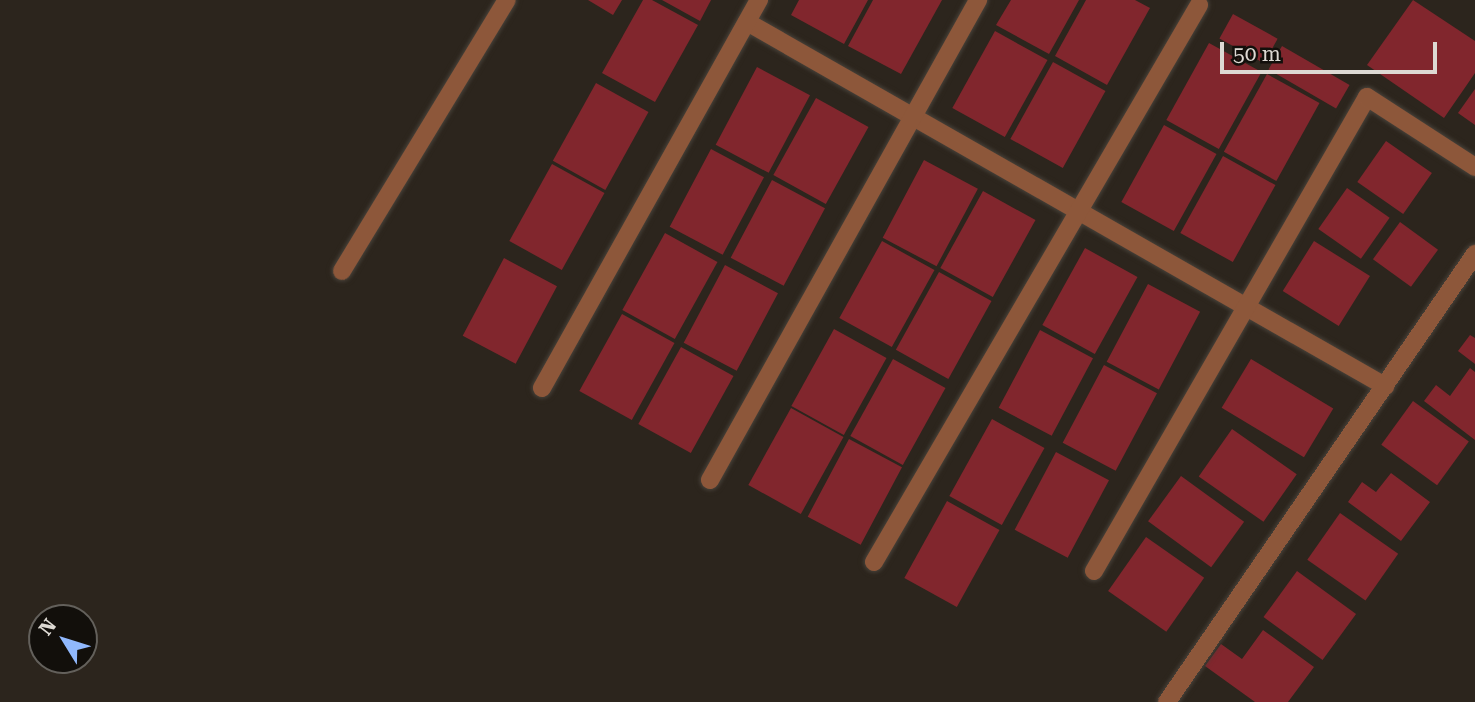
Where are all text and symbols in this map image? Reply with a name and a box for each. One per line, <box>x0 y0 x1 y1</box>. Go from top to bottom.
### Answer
scale bar <box>1223 28 1440 72</box>
text: 50 m <box>1233 42 1281 66</box>
north arrow <box>28 604 98 674</box>
text: N <box>34 614 61 640</box>

